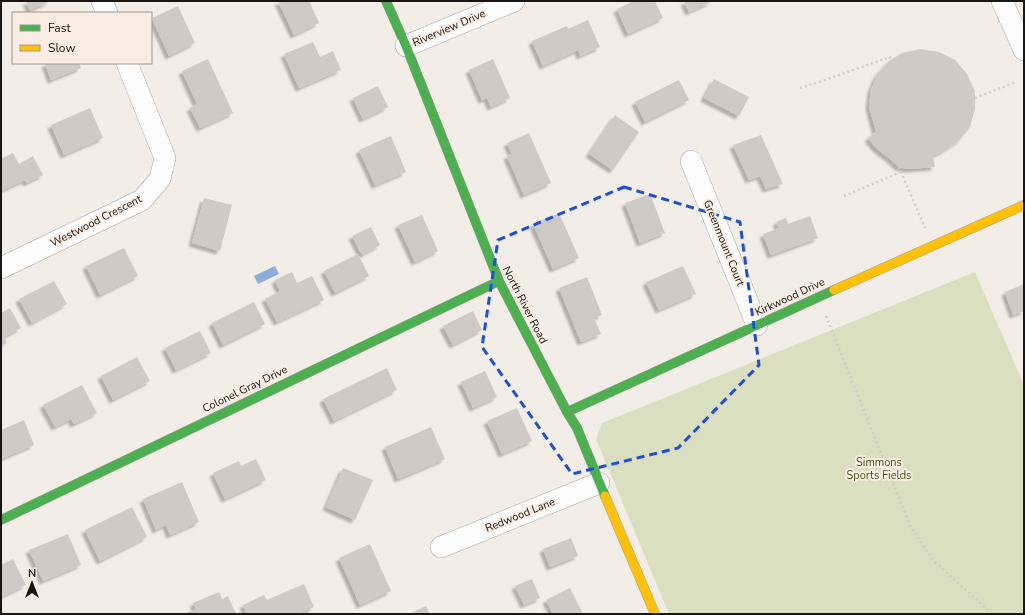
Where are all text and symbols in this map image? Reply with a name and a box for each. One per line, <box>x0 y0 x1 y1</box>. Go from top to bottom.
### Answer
street label: Riverview Drive <box>410 6 488 50</box>
legend <box>12 12 152 64</box>
text: Fast <box>48 20 71 36</box>
text: Slow <box>48 40 76 56</box>
street label: Westwood Crescent <box>48 191 144 250</box>
street label: Greenmount Court <box>700 198 748 289</box>
street label: North River Road <box>499 264 551 346</box>
street label: Kirkwood Drive <box>753 274 827 320</box>
street label: Colonel Gray Drive <box>200 362 290 416</box>
park label: Simmons Sports Fields <box>847 455 911 483</box>
street label: Redwood Lane <box>483 494 557 536</box>
north arrow <box>12 563 52 603</box>
text: N <box>28 566 36 581</box>

